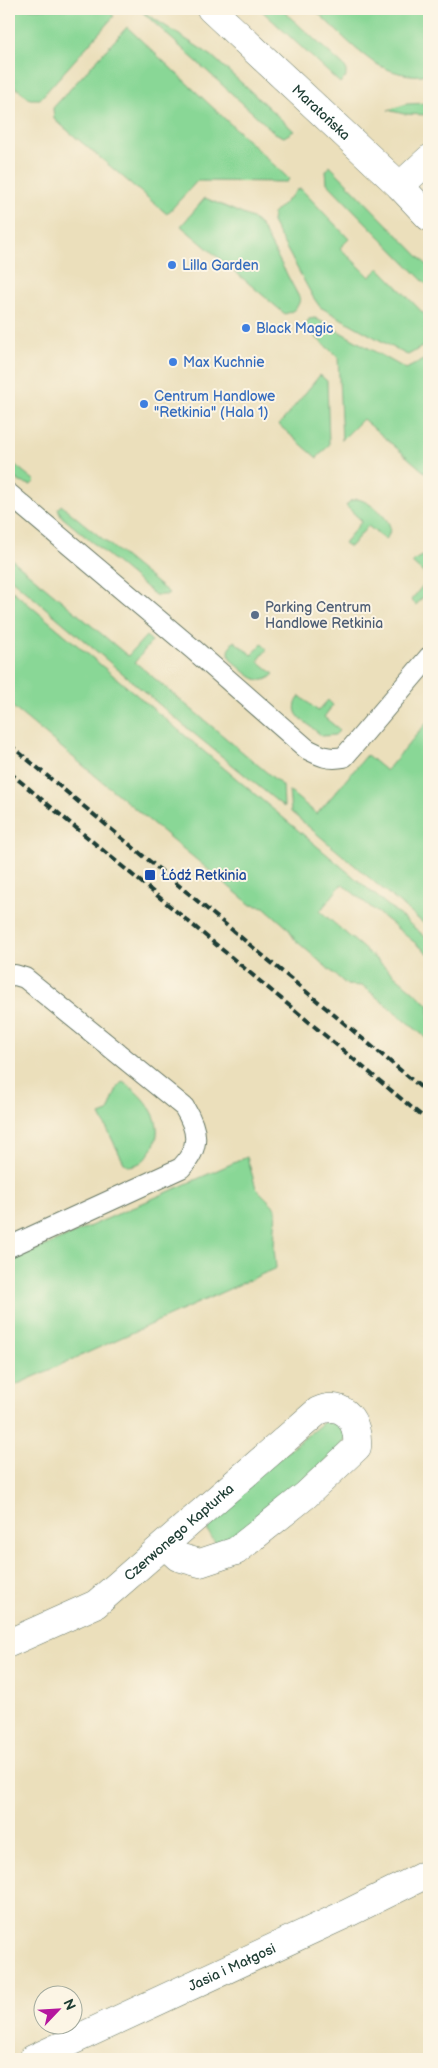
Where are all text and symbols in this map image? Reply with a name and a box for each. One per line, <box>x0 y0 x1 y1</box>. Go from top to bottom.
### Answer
street label: Maratońska <box>288 81 354 144</box>
place label: Lilla Garden <box>182 257 259 274</box>
marker: Lilla Garden <box>166 259 178 271</box>
place label: Black Magic <box>256 320 333 337</box>
marker: Black Magic <box>240 322 252 334</box>
place label: Max Kuchnie <box>183 354 265 371</box>
marker: Max Kuchnie <box>167 356 179 368</box>
place label: Centrum Handlowe "Retkinia" (Hala 1) <box>154 388 275 421</box>
marker: Centrum Handlowe "Retkinia" (Hala 1) <box>138 398 150 410</box>
place label: Parking Centrum Handlowe Retkinia <box>265 599 383 632</box>
marker: Parking Centrum Handlowe Retkinia <box>249 609 261 621</box>
place label: Łódź Retkinia <box>161 867 247 884</box>
marker: Łódź Retkinia <box>143 868 157 882</box>
street label: Czerwonego Kapturka <box>121 1480 237 1585</box>
street label: Jasia i Małgosi <box>185 1940 278 1995</box>
north arrow <box>32 1986 82 2036</box>
text: N <box>59 1996 79 2013</box>

